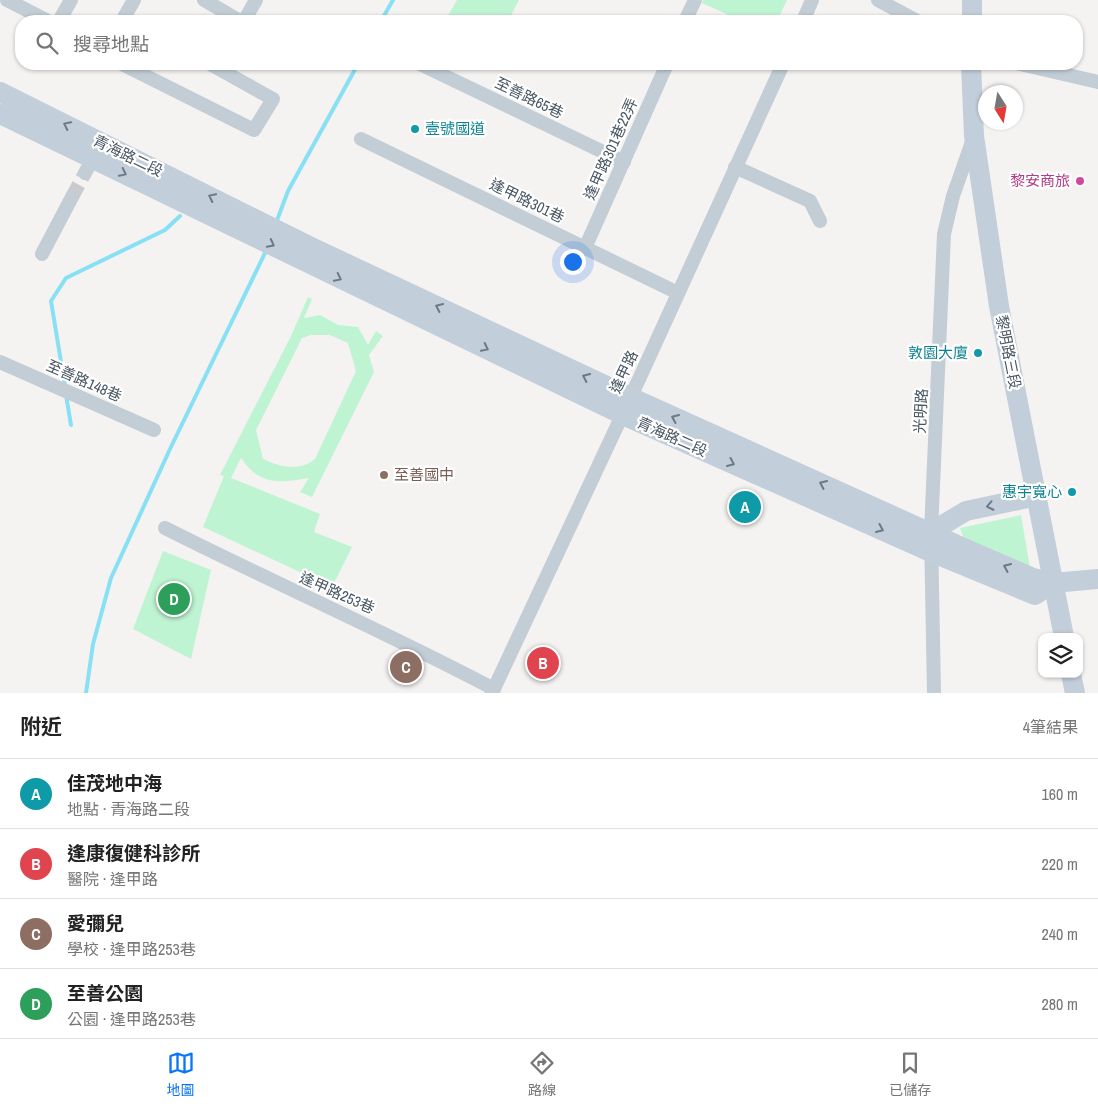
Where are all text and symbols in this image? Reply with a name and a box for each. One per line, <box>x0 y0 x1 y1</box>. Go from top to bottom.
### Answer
search box <box>15 15 1083 70</box>
icon: search <box>33 29 61 57</box>
text: 搜尋地點 <box>73 31 149 57</box>
street label: 至善路65巷 <box>492 72 567 123</box>
north arrow <box>978 85 1023 130</box>
street label: 逢甲路301巷22弄 <box>579 95 642 203</box>
place label: 壹號國道 <box>425 118 485 139</box>
one-way arrow <box>63 121 72 131</box>
marker: 壹號國道 <box>409 123 421 135</box>
street label: 青海路二段 <box>90 130 167 181</box>
one-way arrow <box>118 167 127 177</box>
place label: 黎安商旅 <box>1010 170 1070 191</box>
street label: 逢甲路301巷 <box>486 173 568 228</box>
marker: 黎安商旅 <box>1074 175 1086 187</box>
one-way arrow <box>209 193 218 203</box>
one-way arrow <box>266 238 275 248</box>
your location <box>560 249 586 275</box>
one-way arrow <box>333 271 342 281</box>
one-way arrow <box>436 303 445 313</box>
street label: 黎明路三段 <box>991 313 1026 391</box>
one-way arrow <box>480 342 489 353</box>
place label: 敦園大廈 <box>908 342 968 363</box>
street label: 逢甲路 <box>605 347 643 397</box>
marker: 敦園大廈 <box>972 347 984 359</box>
street label: 至善路148巷 <box>43 355 125 407</box>
one-way arrow <box>582 372 591 383</box>
street label: 光明路 <box>909 388 932 434</box>
street label: 青海路二段 <box>634 412 711 461</box>
one-way arrow <box>671 413 680 424</box>
one-way arrow <box>726 457 735 468</box>
place label: 至善國中 <box>394 464 454 485</box>
marker: 至善國中 <box>378 469 390 481</box>
one-way arrow <box>819 480 828 490</box>
place label: 惠宇寬心 <box>1002 481 1062 502</box>
marker: 惠宇寬心 <box>1066 486 1078 498</box>
pin: A <box>729 488 761 526</box>
one-way arrow <box>985 500 994 510</box>
one-way arrow <box>875 523 884 534</box>
one-way arrow <box>1003 563 1012 574</box>
street label: 逢甲路253巷 <box>296 567 378 619</box>
pin: D <box>158 580 190 618</box>
map controls <box>1038 633 1083 678</box>
button: layers <box>1038 633 1083 678</box>
pin: B <box>527 644 559 682</box>
pin: C <box>390 648 422 686</box>
text: 附近 <box>20 712 62 741</box>
text: 4筆結果 <box>1023 716 1078 738</box>
text: 佳茂地中海 <box>67 770 162 796</box>
text: A <box>31 783 41 805</box>
text: 160 m <box>1042 783 1078 805</box>
text: 地點 · 青海路二段 <box>67 798 190 820</box>
text: 逢康復健科診所 <box>67 840 200 866</box>
text: B <box>31 853 41 875</box>
text: 220 m <box>1042 853 1078 875</box>
text: 醫院 · 逢甲路 <box>67 868 158 890</box>
text: 愛彌兒 <box>67 910 124 936</box>
text: C <box>31 923 41 945</box>
text: 240 m <box>1042 923 1078 945</box>
text: 學校 · 逢甲路253巷 <box>67 938 196 960</box>
text: 至善公園 <box>67 980 143 1006</box>
text: D <box>31 993 41 1015</box>
text: 280 m <box>1042 993 1078 1015</box>
text: 公園 · 逢甲路253巷 <box>67 1008 196 1030</box>
tab: 地圖 <box>167 1049 195 1099</box>
tab: 路線 <box>528 1049 556 1099</box>
tab: 已儲存 <box>889 1049 931 1099</box>

